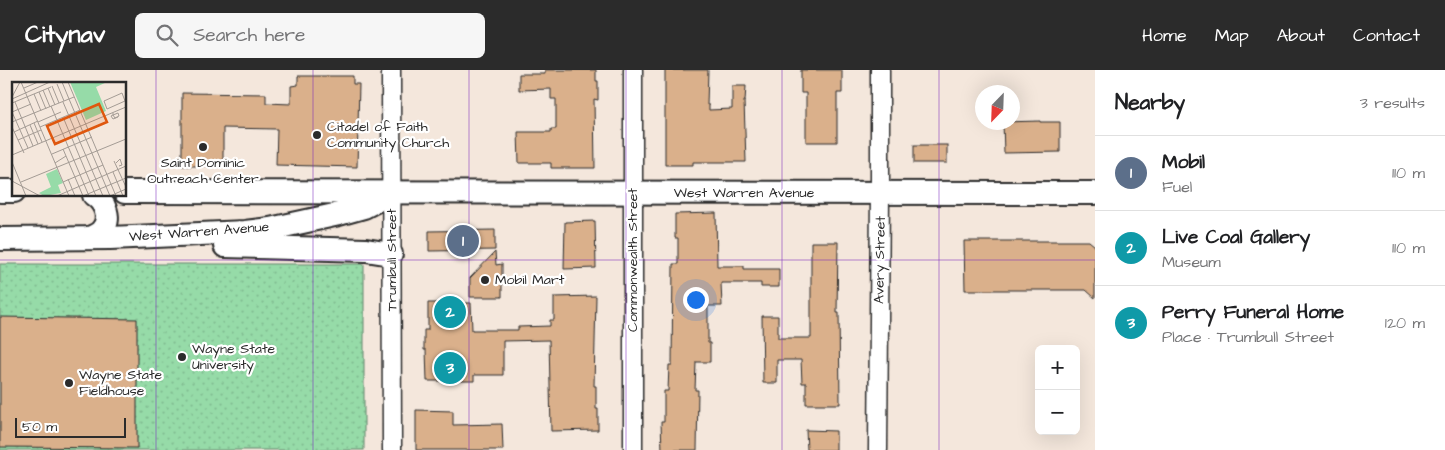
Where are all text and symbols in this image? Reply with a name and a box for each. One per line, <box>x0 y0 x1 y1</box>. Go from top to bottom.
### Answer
search box <box>135 13 485 58</box>
text: Citynav <box>25 18 105 52</box>
icon: search <box>153 21 181 49</box>
text: Search here <box>193 22 305 49</box>
text: Home <box>1142 23 1187 48</box>
text: Map <box>1215 23 1249 48</box>
text: About <box>1277 23 1325 48</box>
text: Contact <box>1353 23 1420 48</box>
inset map <box>12 82 126 196</box>
north arrow <box>975 85 1020 130</box>
text: Nearby <box>1115 88 1185 117</box>
text: 3 results <box>1360 92 1425 114</box>
place label: Citadel of Faith Community Church <box>327 117 449 153</box>
marker: Citadel of Faith Community Church <box>311 129 323 141</box>
marker: Saint Dominic Outreach Center <box>197 141 209 153</box>
text: Mobil <box>1162 149 1205 176</box>
place label: Saint Dominic Outreach Center <box>147 153 259 189</box>
text: 1 <box>1130 162 1132 184</box>
text: 110 m <box>1392 162 1425 184</box>
text: Fuel <box>1162 176 1192 198</box>
street label: West Warren Avenue <box>674 183 815 203</box>
street label: Commonwealth Street <box>623 188 643 332</box>
street label: Trumbull Street <box>382 208 402 311</box>
street label: Avery Street <box>869 215 891 304</box>
street label: West Warren Avenue <box>128 217 270 247</box>
pin: 1 <box>447 222 479 260</box>
text: Live Coal Gallery <box>1162 224 1310 251</box>
text: 2 <box>1126 237 1136 259</box>
text: 110 m <box>1392 237 1425 259</box>
text: Museum <box>1162 251 1221 273</box>
place label: Mobil Mart <box>495 270 565 290</box>
marker: Mobil Mart <box>479 274 491 286</box>
your location <box>683 287 709 313</box>
pin: 2 <box>434 293 466 331</box>
text: Perry Funeral Home <box>1162 299 1344 326</box>
text: 3 <box>1127 312 1135 334</box>
text: 120 m <box>1385 312 1425 334</box>
text: Place · Trumbull Street <box>1162 326 1334 348</box>
place label: Wayne State University <box>192 339 276 375</box>
map controls <box>1035 345 1080 435</box>
button: + <box>1035 345 1080 390</box>
pin: 3 <box>434 349 466 387</box>
marker: Wayne State University <box>176 351 188 363</box>
place label: Wayne State Fieldhouse <box>79 365 163 401</box>
marker: Wayne State Fieldhouse <box>63 377 75 389</box>
button: − <box>1035 390 1080 435</box>
scale bar <box>15 415 126 438</box>
text: 50 m <box>22 417 57 437</box>

